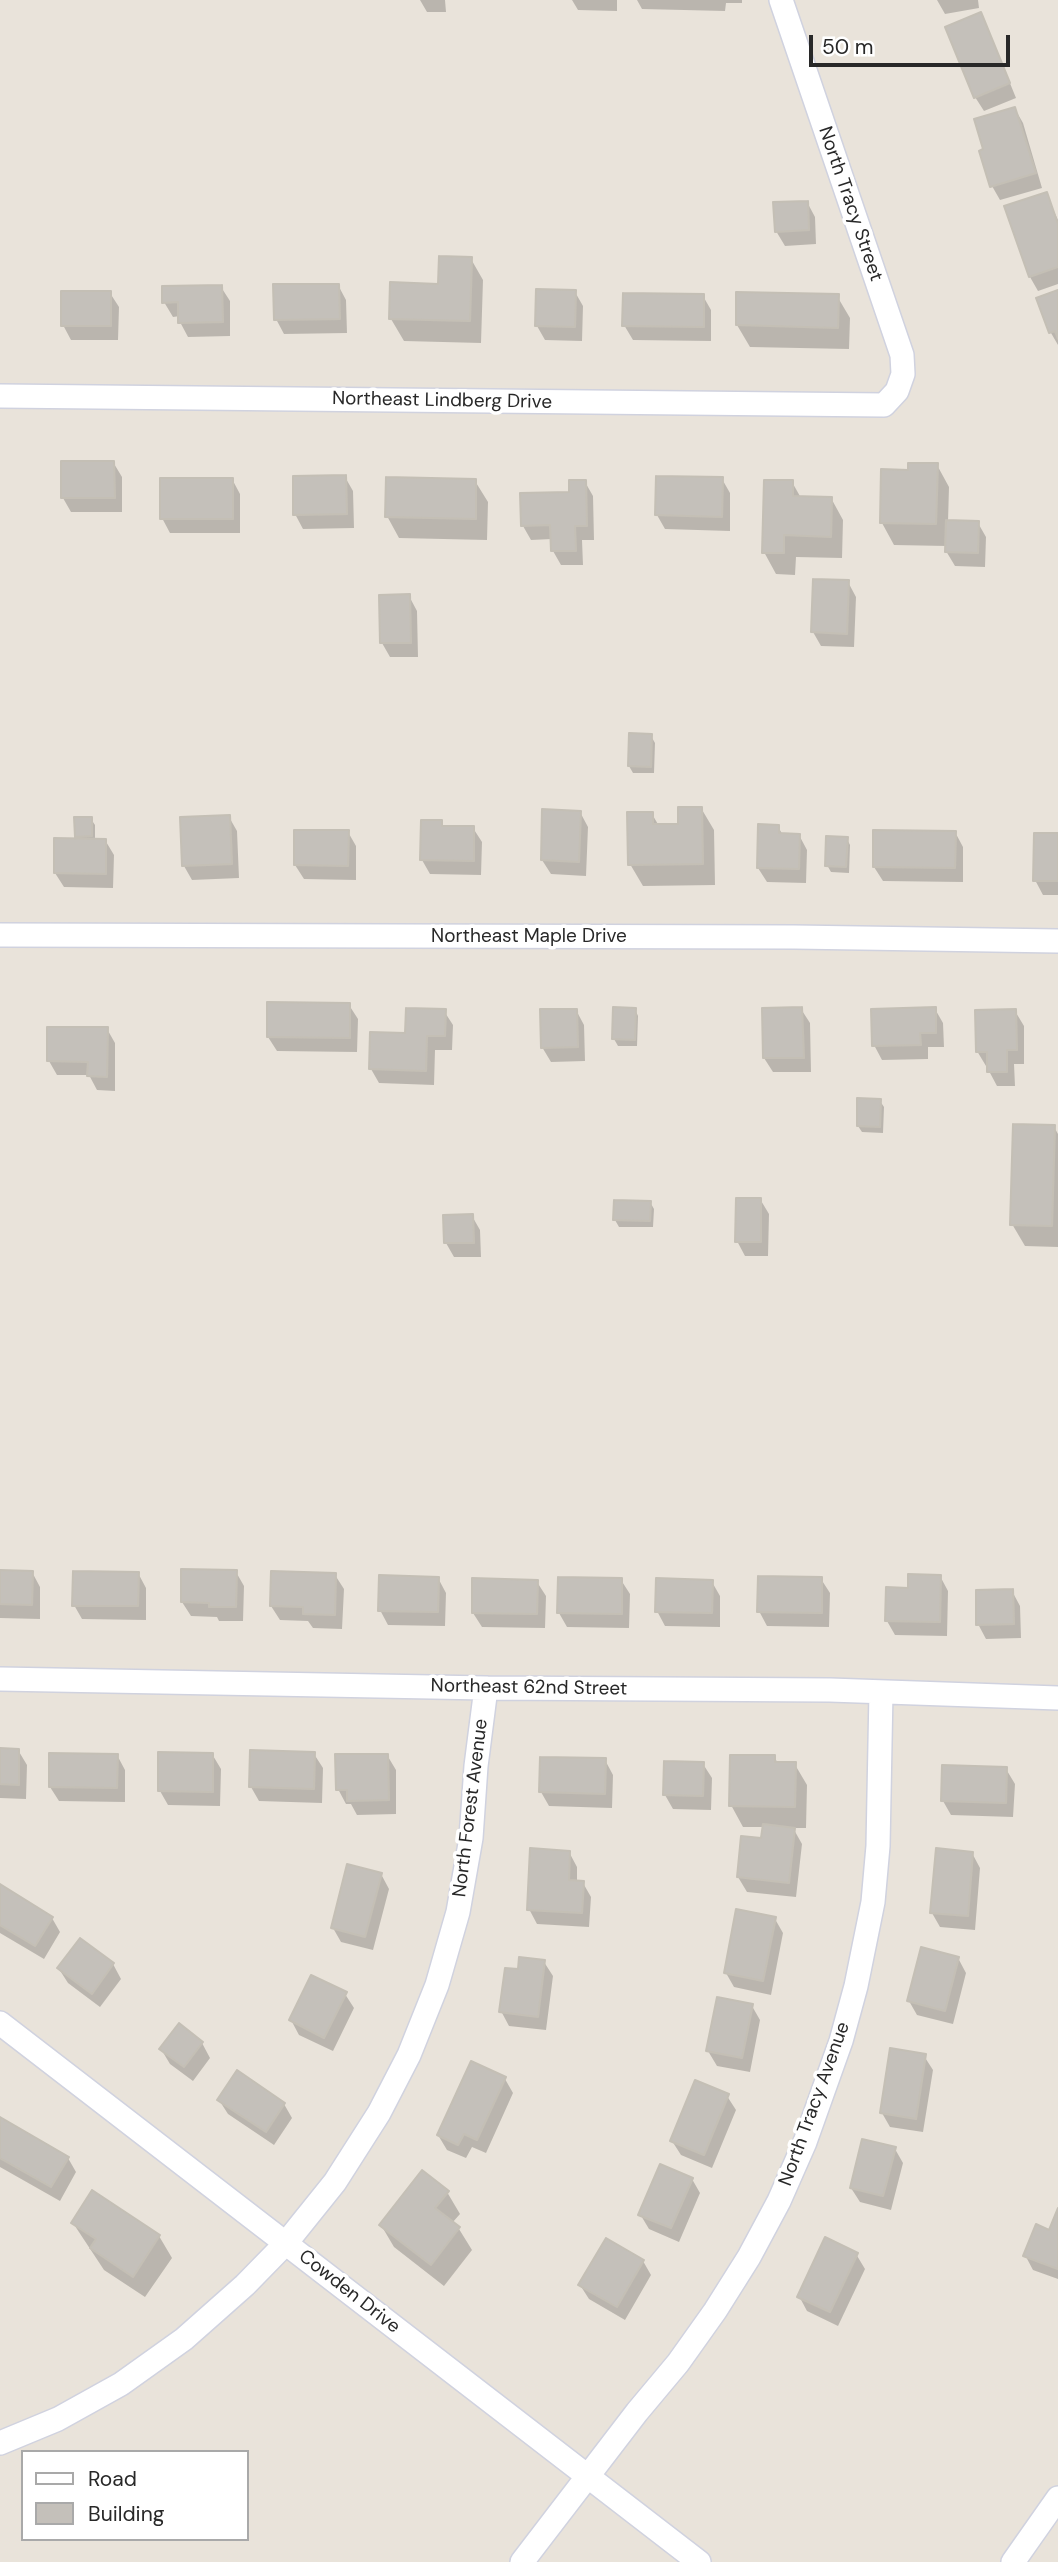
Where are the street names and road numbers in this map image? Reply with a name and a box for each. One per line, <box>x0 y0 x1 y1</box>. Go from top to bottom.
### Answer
street label: North Tracy Street <box>813 124 887 284</box>
street label: Northeast Lindberg Drive <box>332 388 552 414</box>
street label: Northeast Maple Drive <box>431 926 627 948</box>
street label: Northeast 62nd Street <box>430 1675 628 1701</box>
street label: North Forest Avenue <box>449 1718 493 1898</box>
street label: North Tracy Avenue <box>775 2019 855 2189</box>
street label: Cowden Drive <box>294 2245 404 2339</box>

